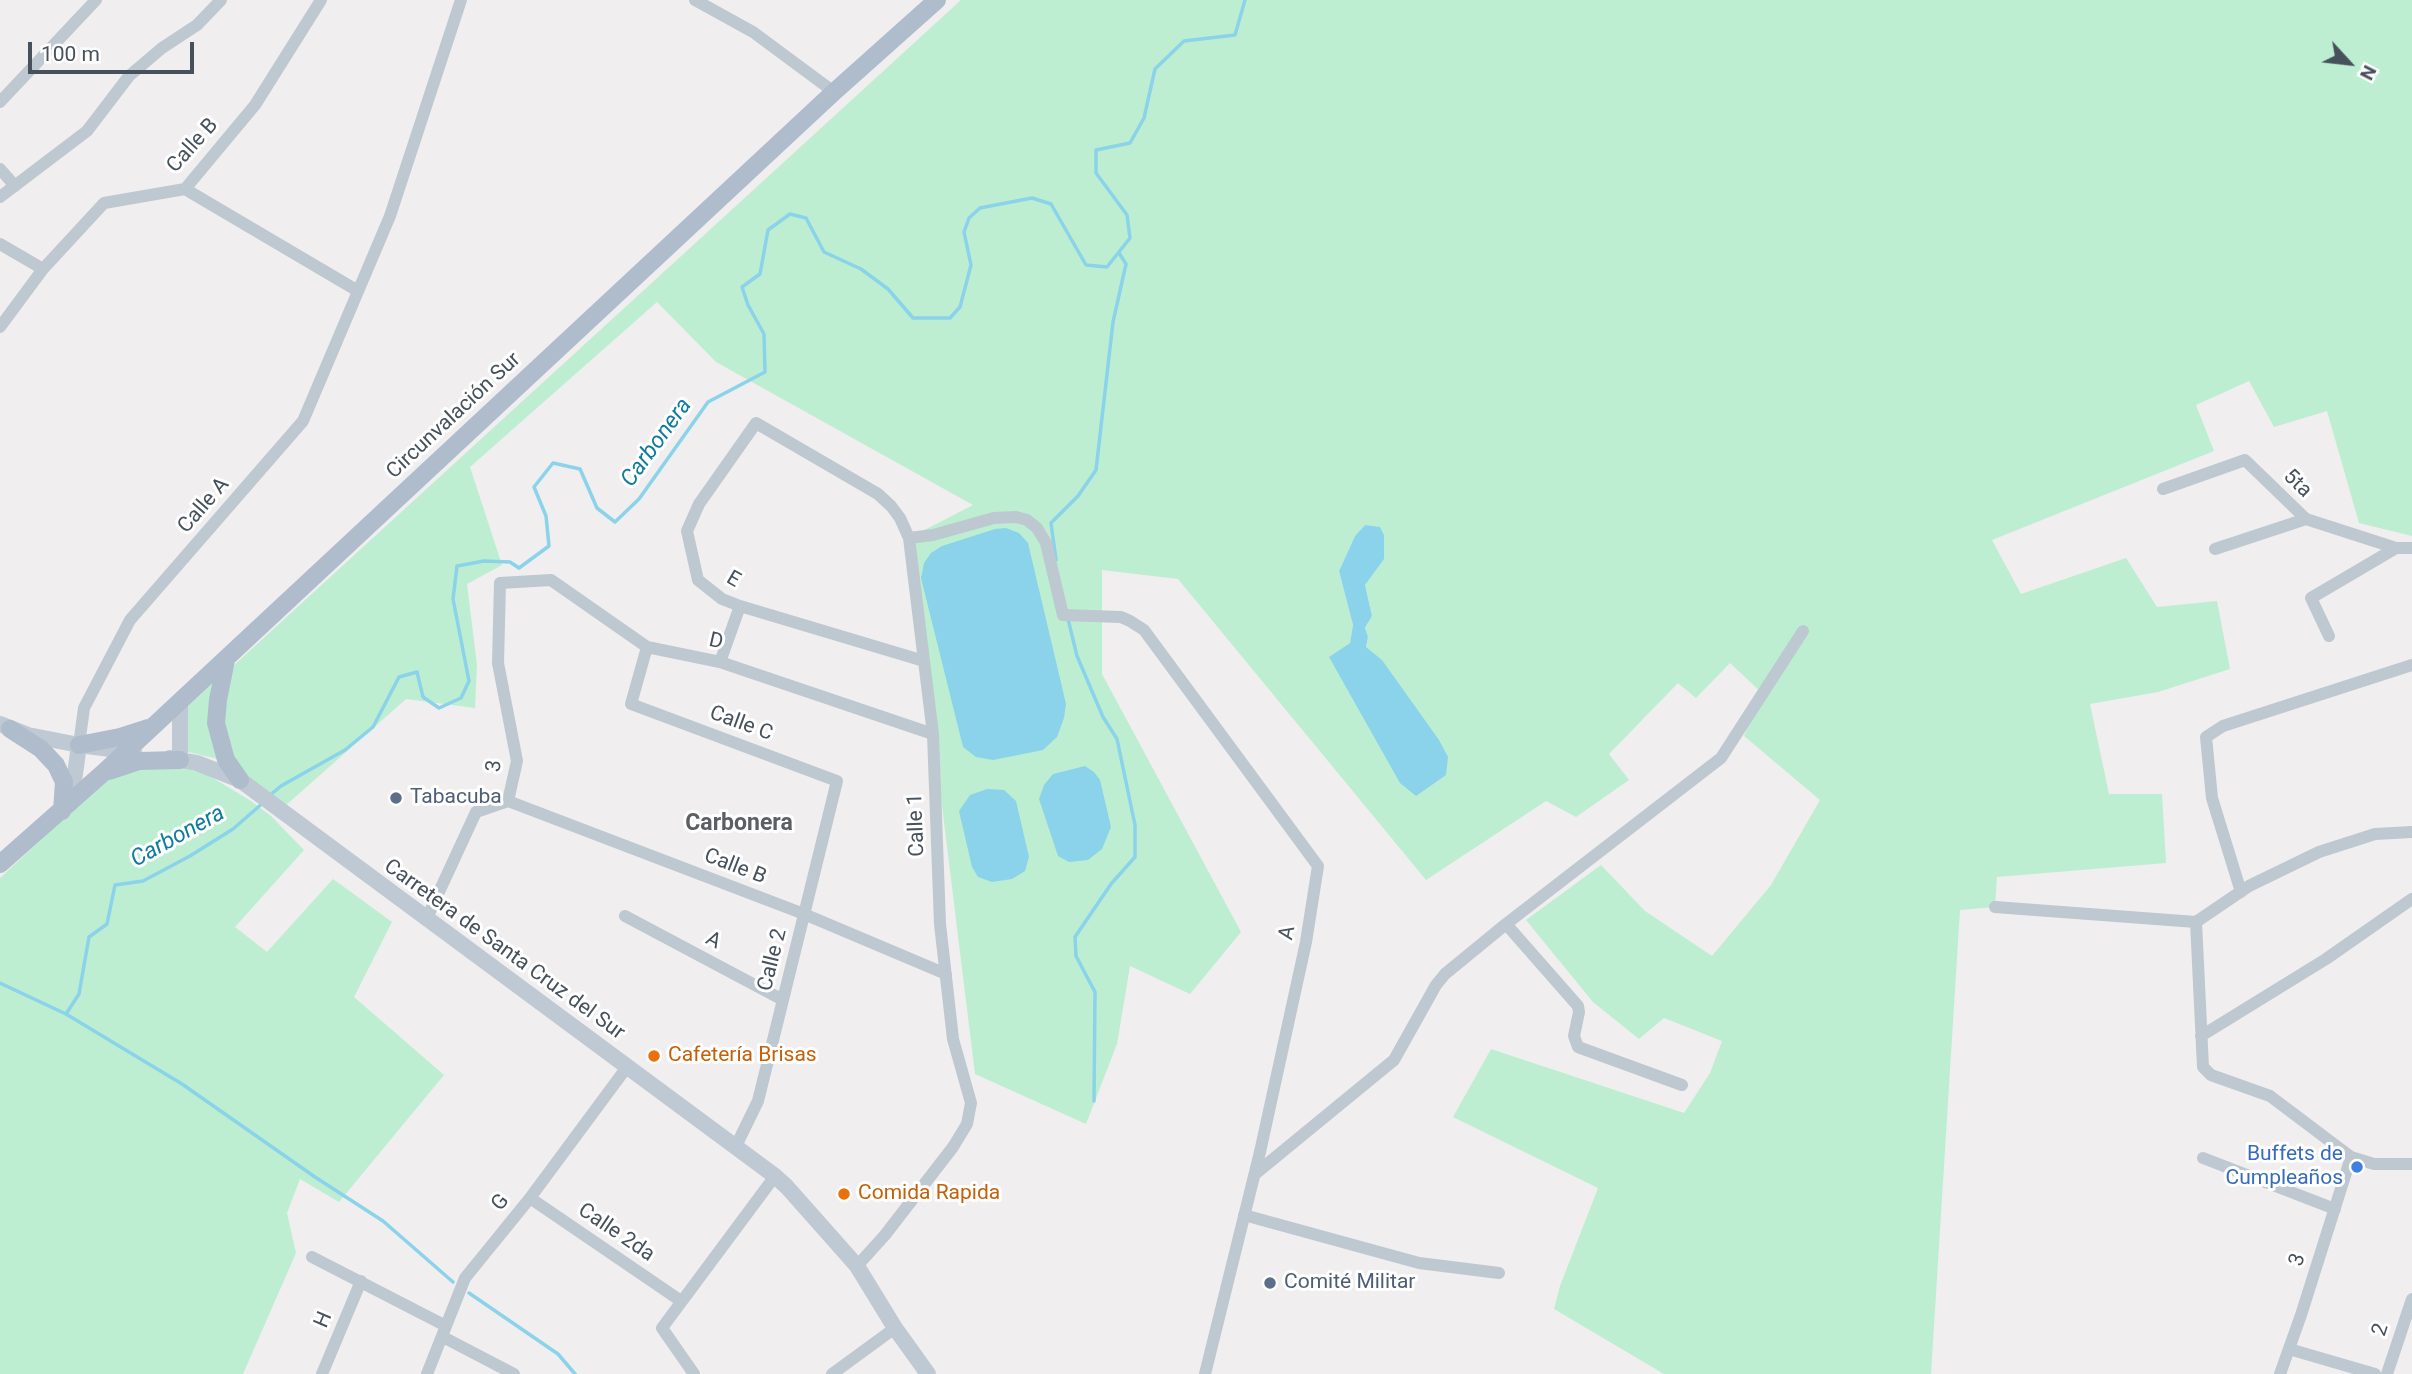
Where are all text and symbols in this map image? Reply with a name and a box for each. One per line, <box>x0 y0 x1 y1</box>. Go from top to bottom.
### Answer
scale bar <box>32 28 198 72</box>
north arrow <box>2314 28 2384 98</box>
text: 100 m <box>41 42 100 66</box>
text: N <box>2355 62 2381 84</box>
street label: Calle B <box>162 114 224 178</box>
street label: Circunvalación Sur <box>382 347 526 485</box>
water label: Carbonera <box>616 393 698 493</box>
street label: 5ta <box>2277 464 2317 504</box>
street label: Calle A <box>173 473 235 539</box>
street label: E <box>722 566 744 594</box>
street label: D <box>706 628 726 656</box>
street label: Calle C <box>706 701 776 747</box>
street label: 3 <box>482 759 508 773</box>
place label: Tabacuba <box>410 785 502 811</box>
marker: Tabacuba <box>388 790 404 806</box>
street label: Calle 1 <box>903 793 931 857</box>
water label: Carbonera <box>126 800 230 874</box>
district label: Carbonera <box>685 810 793 838</box>
street label: Calle B <box>700 844 770 890</box>
street label: Carretera de Santa Cruz del Sur <box>379 854 629 1046</box>
street label: A <box>1274 924 1302 942</box>
street label: Calle 2 <box>753 926 793 994</box>
street label: A <box>701 927 725 955</box>
place label: Cafetería Brisas <box>668 1043 817 1069</box>
marker: Cafetería Brisas <box>646 1048 662 1064</box>
place label: Buffets de Cumpleaños <box>2225 1142 2343 1192</box>
marker: Buffets de Cumpleaños <box>2349 1159 2365 1175</box>
place label: Comida Rapida <box>858 1181 1000 1207</box>
marker: Comida Rapida <box>836 1186 852 1202</box>
street label: G <box>487 1190 515 1216</box>
street label: Calle 2da <box>573 1198 659 1268</box>
street label: 3 <box>2284 1250 2312 1270</box>
place label: Comité Militar <box>1284 1270 1415 1296</box>
marker: Comité Militar <box>1262 1275 1278 1291</box>
street label: H <box>309 1308 339 1332</box>
street label: 2 <box>2367 1320 2395 1340</box>

